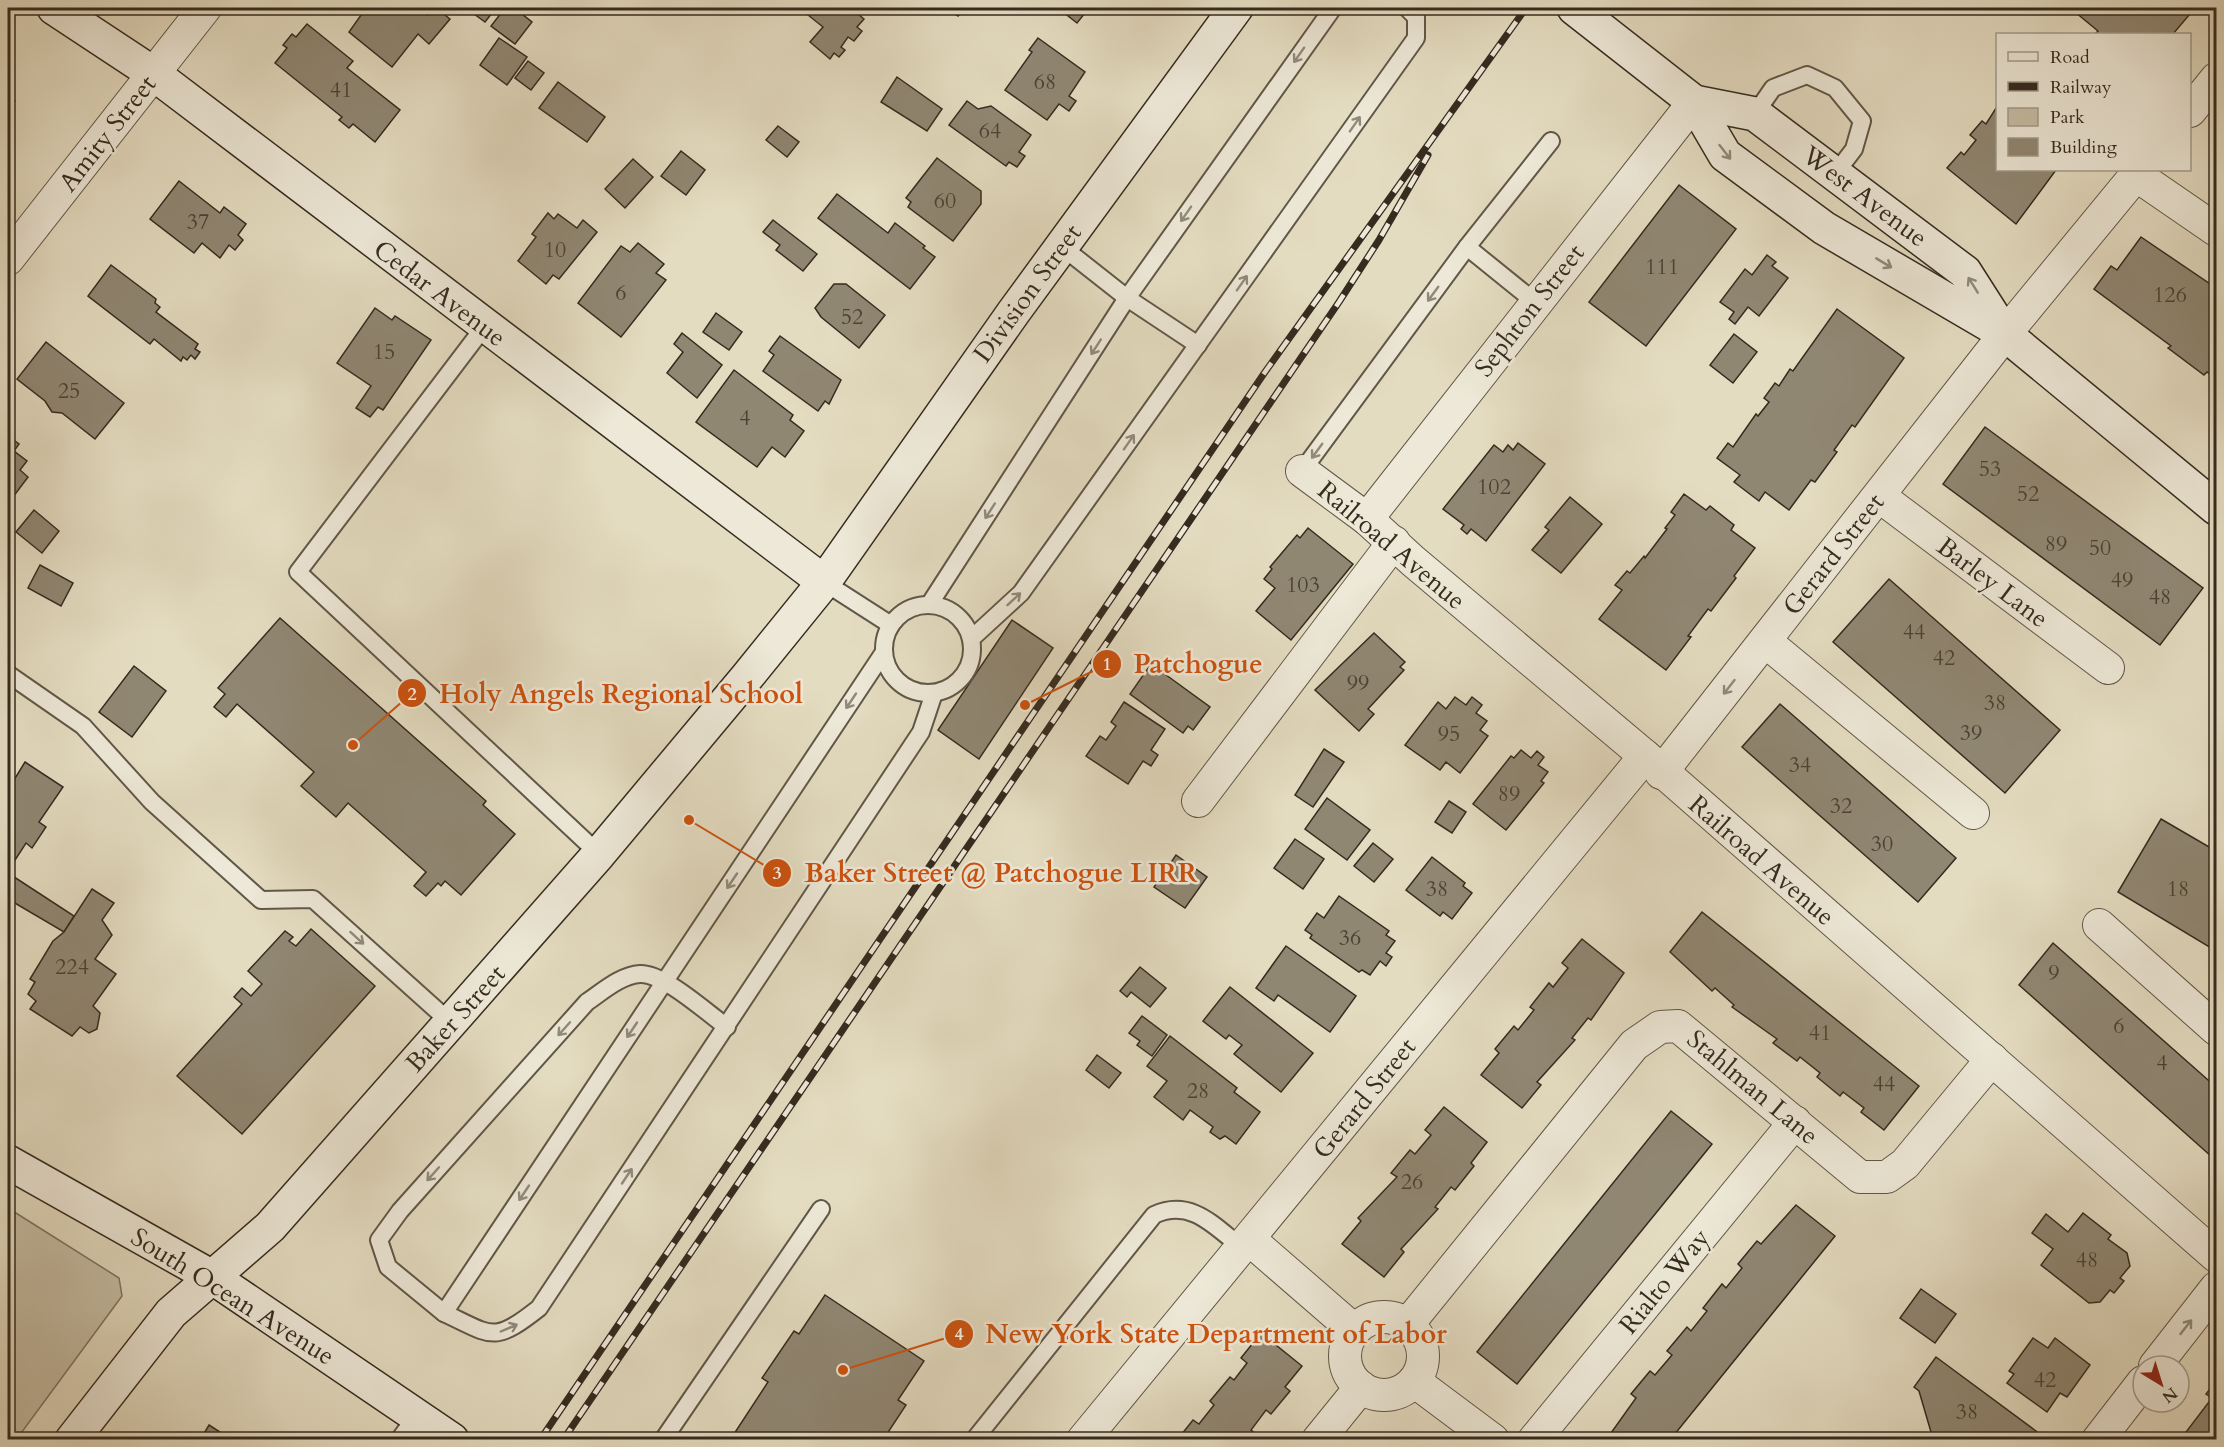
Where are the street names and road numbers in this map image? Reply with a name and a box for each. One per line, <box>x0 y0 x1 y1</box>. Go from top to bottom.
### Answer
street label: Amity Street <box>51 68 164 199</box>
street label: West Avenue <box>1794 137 1935 255</box>
street label: Division Street <box>965 217 1090 370</box>
street label: Cedar Avenue <box>366 232 513 355</box>
street label: Sephton Street <box>1466 237 1592 384</box>
street label: Railroad Avenue <box>1310 473 1473 618</box>
street label: Gerard Street <box>1775 486 1892 623</box>
street label: Barley Lane <box>1930 529 2056 636</box>
street label: Railroad Avenue <box>1681 787 1842 934</box>
street label: Baker Street <box>398 957 513 1080</box>
street label: Stahlman Lane <box>1679 1022 1826 1153</box>
street label: Gerard Street <box>1305 1031 1424 1166</box>
street label: South Ocean Avenue <box>124 1220 341 1373</box>
street label: Rialto Way <box>1611 1221 1718 1341</box>

